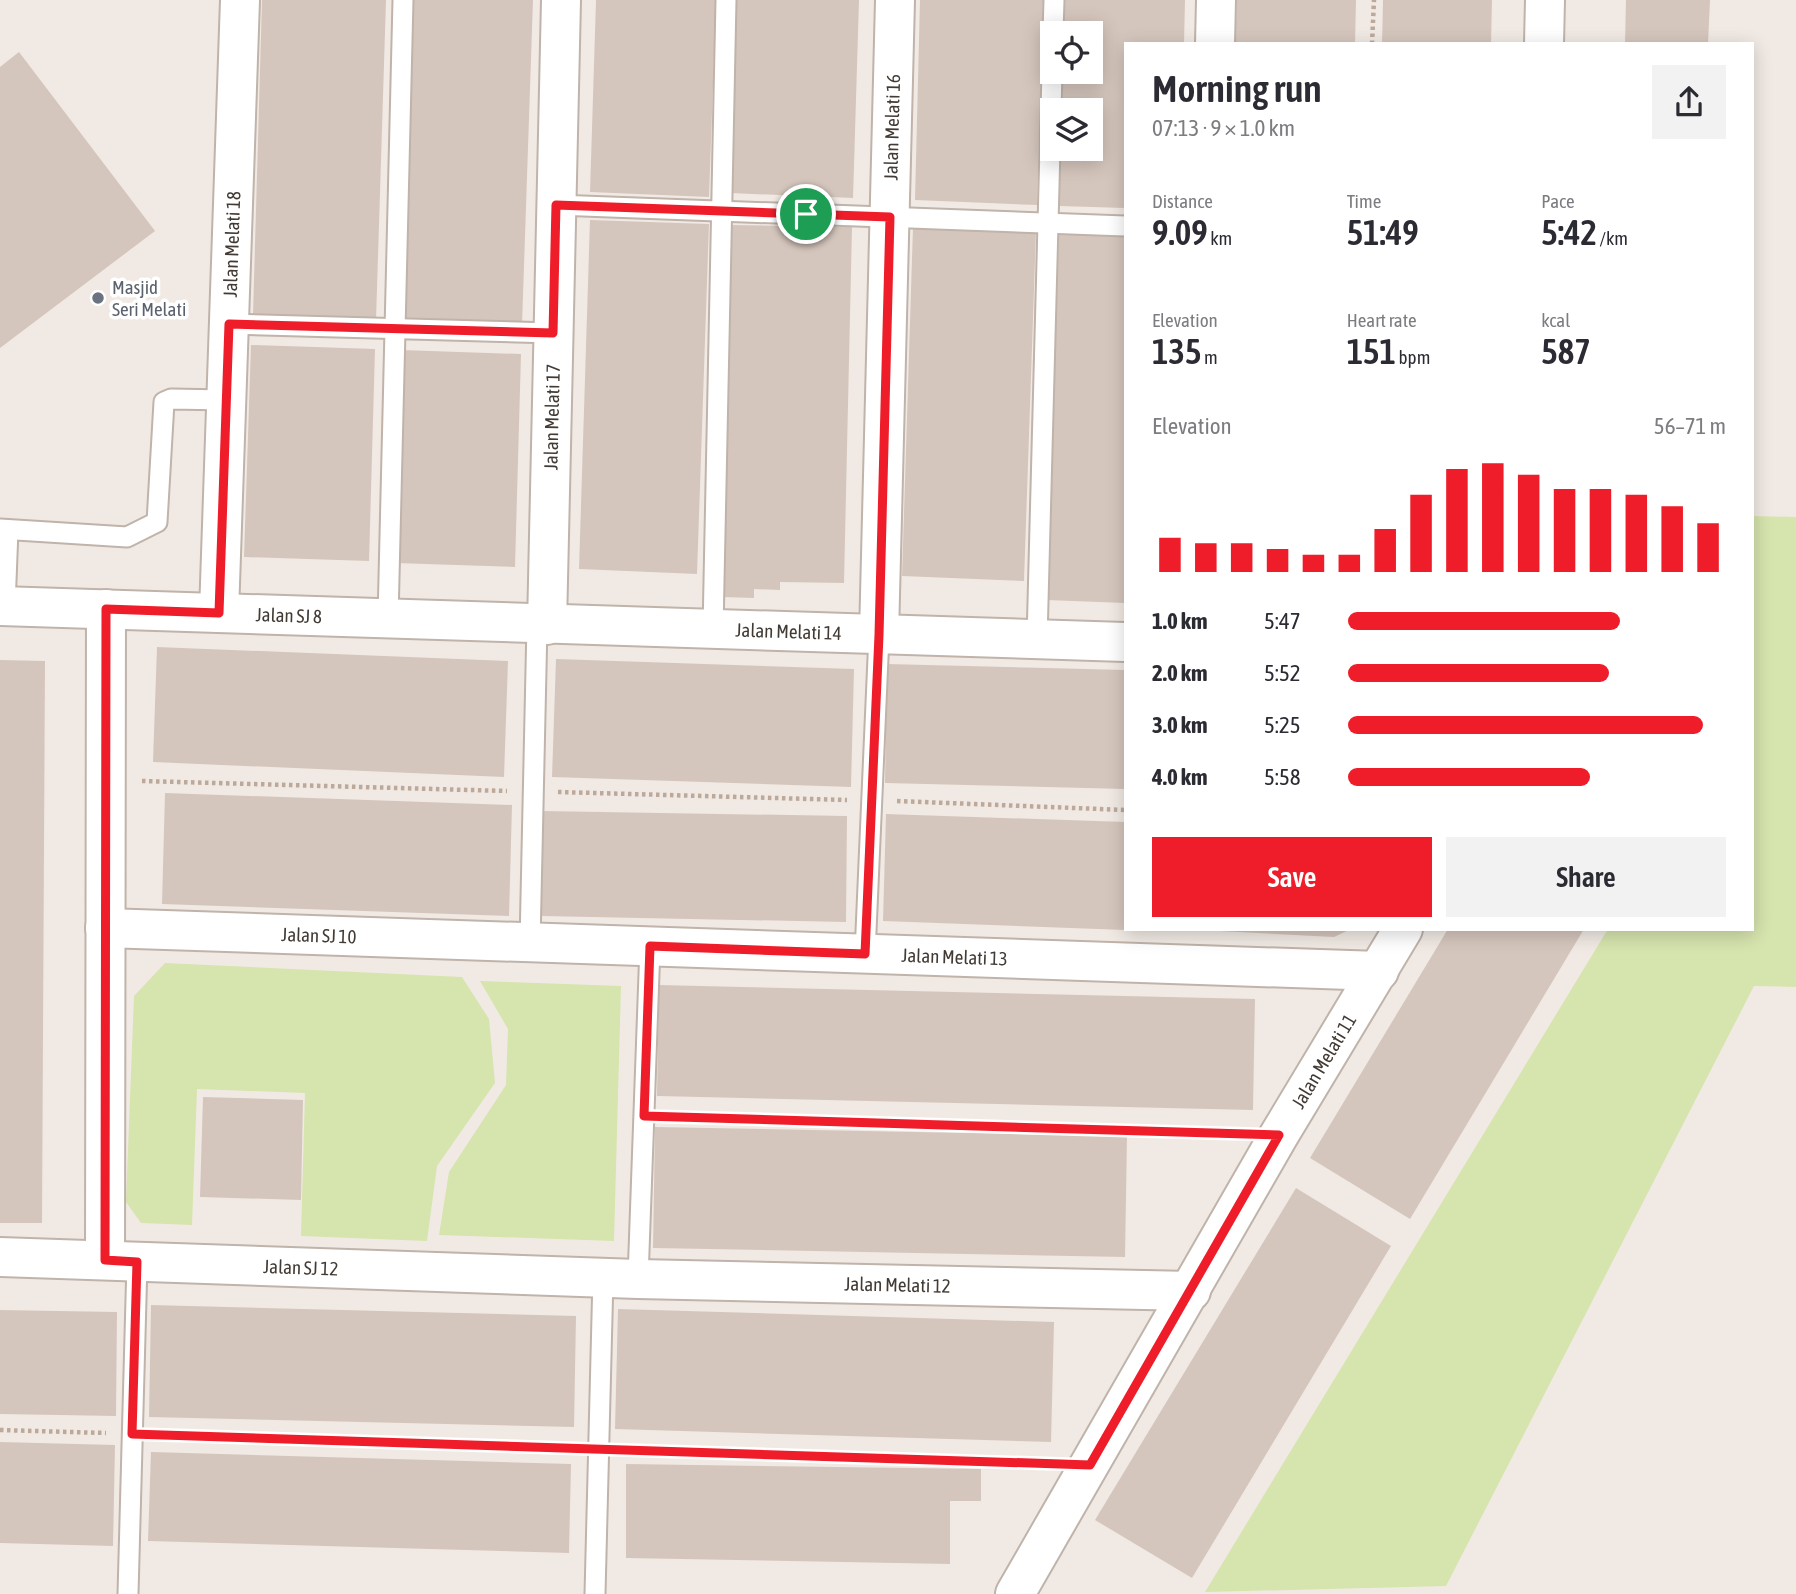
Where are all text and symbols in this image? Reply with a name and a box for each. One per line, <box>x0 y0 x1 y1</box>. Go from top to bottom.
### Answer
map controls <box>1040 21 1103 161</box>
button: locate <box>1040 21 1103 84</box>
button: share <box>1652 65 1726 139</box>
text: Morning run <box>1152 67 1322 110</box>
street label: Jalan Melati 16 <box>879 74 904 181</box>
button: layers <box>1040 98 1103 161</box>
text: 07:13 · 9 × 1.0 km <box>1152 115 1295 141</box>
pin <box>776 184 836 244</box>
text: Distance <box>1152 190 1213 212</box>
text: Time <box>1347 190 1381 212</box>
text: Pace <box>1541 190 1575 212</box>
street label: Jalan Melati 18 <box>219 191 244 298</box>
icon: arrive <box>787 195 825 233</box>
text: 9.09 <box>1152 212 1208 252</box>
text: 51:49 <box>1347 212 1419 252</box>
text: 5:42 <box>1541 212 1597 252</box>
text: km <box>1208 227 1232 249</box>
text: /km <box>1597 227 1628 249</box>
place label: Masjid Seri Melati <box>112 276 186 320</box>
marker: Masjid Seri Melati <box>90 290 106 306</box>
text: Elevation <box>1152 309 1218 331</box>
text: Heart rate <box>1347 309 1417 331</box>
text: kcal <box>1541 309 1570 331</box>
text: 135 <box>1152 331 1201 371</box>
text: 151 <box>1347 331 1396 371</box>
text: 587 <box>1541 331 1591 371</box>
text: m <box>1201 346 1218 368</box>
text: bpm <box>1396 346 1430 368</box>
street label: Jalan Melati 17 <box>539 364 564 470</box>
text: Elevation <box>1152 413 1232 439</box>
text: 56–71 m <box>1654 413 1726 439</box>
street label: Jalan SJ 8 <box>255 603 322 627</box>
text: 1.0 km <box>1152 608 1208 634</box>
text: 5:47 <box>1264 608 1301 634</box>
street label: Jalan Melati 14 <box>735 619 842 644</box>
text: 2.0 km <box>1152 660 1208 686</box>
text: 5:52 <box>1264 660 1301 686</box>
text: 3.0 km <box>1152 712 1208 738</box>
text: 5:25 <box>1264 712 1301 738</box>
text: 4.0 km <box>1152 764 1208 790</box>
text: 5:58 <box>1264 764 1301 790</box>
button: Save <box>1152 837 1432 917</box>
button: Share <box>1446 837 1726 917</box>
street label: Jalan SJ 10 <box>281 923 357 947</box>
street label: Jalan Melati 13 <box>901 944 1008 969</box>
street label: Jalan Melati 11 <box>1287 1010 1360 1112</box>
street label: Jalan SJ 12 <box>263 1255 339 1280</box>
street label: Jalan Melati 12 <box>844 1272 951 1297</box>

